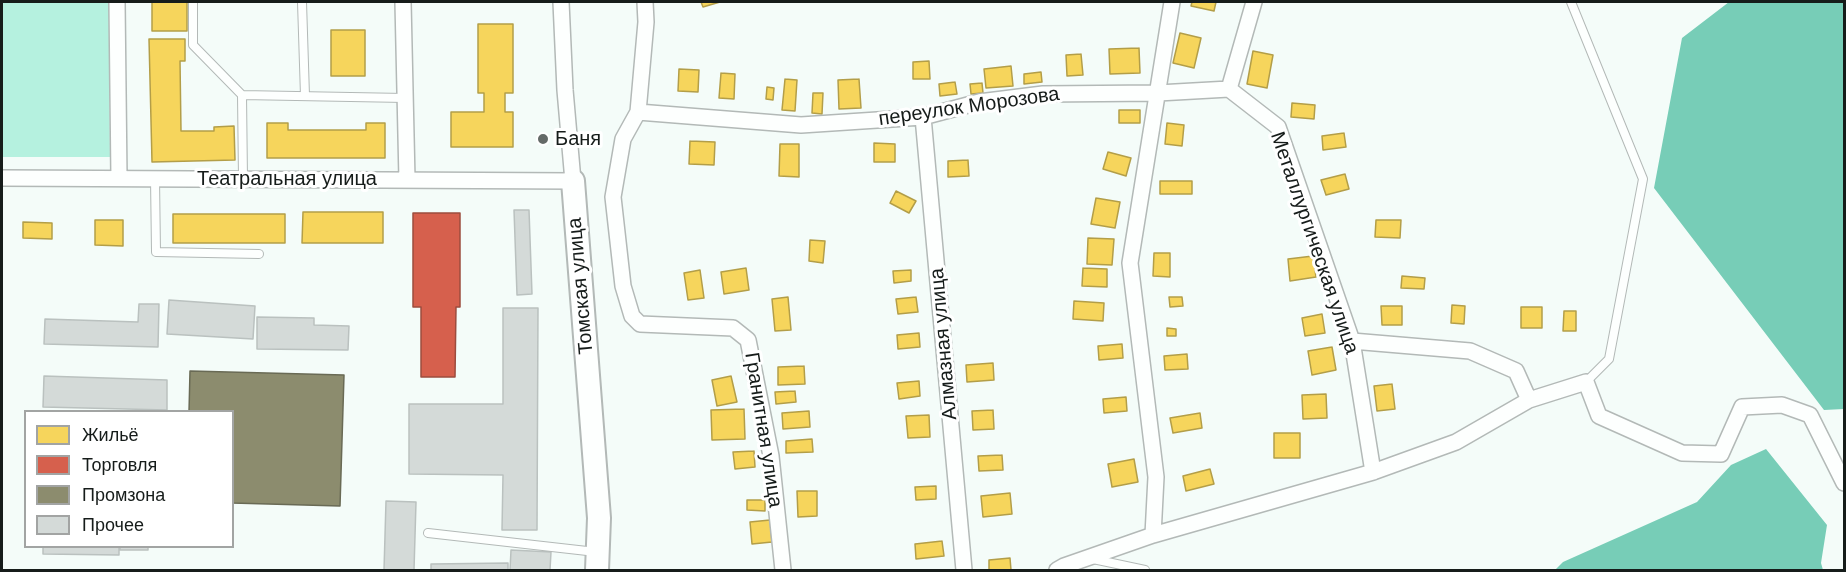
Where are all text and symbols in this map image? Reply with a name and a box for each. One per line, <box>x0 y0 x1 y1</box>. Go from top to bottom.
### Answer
street label: переулок Морозова <box>877 82 1061 132</box>
place label: Баня <box>555 127 601 151</box>
street label: Металлургическая улица <box>1265 129 1363 357</box>
marker: Баня <box>536 132 550 146</box>
street label: Театральная улица <box>197 167 377 191</box>
street label: Томская улица <box>563 217 599 355</box>
street label: Алмазная улица <box>925 267 963 421</box>
street label: Гранитная улица <box>739 351 787 509</box>
legend <box>24 410 234 548</box>
text: Жильё <box>82 425 139 445</box>
text: Торговля <box>82 455 157 475</box>
text: Промзона <box>82 485 165 505</box>
text: Прочее <box>82 515 144 535</box>

